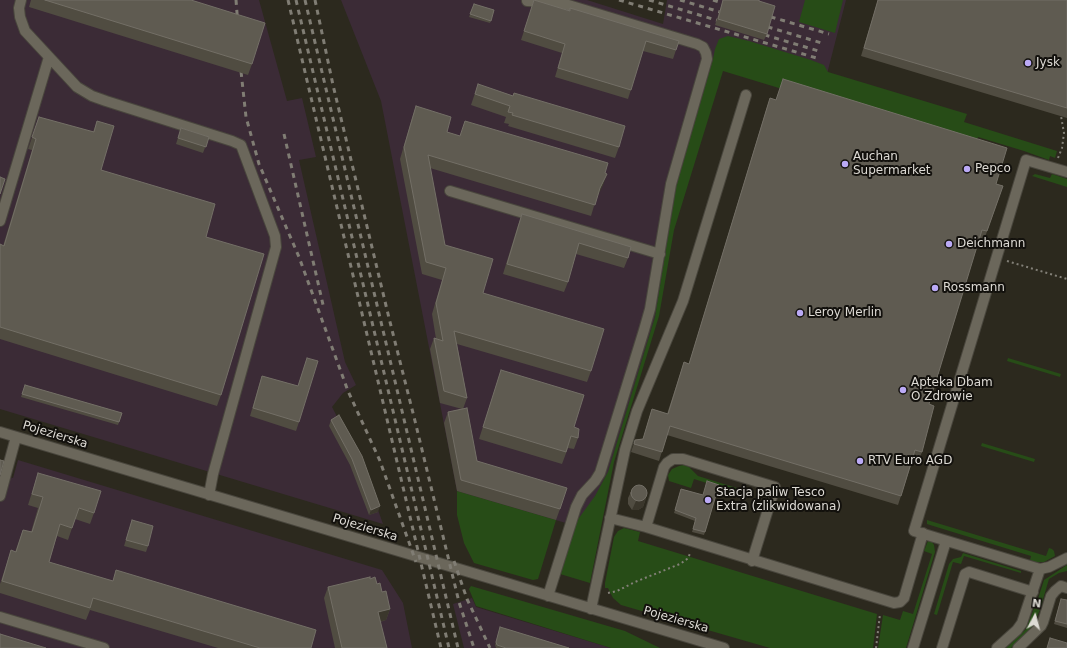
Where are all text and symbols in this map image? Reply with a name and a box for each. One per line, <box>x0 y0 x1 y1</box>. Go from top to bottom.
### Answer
place label: Jysk <box>1036 56 1060 70</box>
marker: Jysk <box>1023 58 1033 68</box>
place label: Auchan Supermarket <box>853 150 931 178</box>
marker: Auchan Supermarket <box>840 159 850 169</box>
place label: Pepco <box>975 162 1011 176</box>
marker: Pepco <box>962 164 972 174</box>
place label: Deichmann <box>957 237 1025 251</box>
marker: Deichmann <box>944 239 954 249</box>
place label: Rossmann <box>943 281 1005 295</box>
marker: Rossmann <box>930 283 940 293</box>
place label: Leroy Merlin <box>808 306 882 320</box>
marker: Leroy Merlin <box>795 308 805 318</box>
place label: Apteka Dbam O Zdrowie <box>911 376 993 404</box>
marker: Apteka Dbam O Zdrowie <box>898 385 908 395</box>
street label: Pojezierska <box>21 418 89 452</box>
place label: RTV Euro AGD <box>868 454 952 468</box>
marker: RTV Euro AGD <box>855 456 865 466</box>
place label: Stacja paliw Tesco Extra (zlikwidowana) <box>716 486 841 514</box>
marker: Stacja paliw Tesco Extra (zlikwidowana) <box>703 495 713 505</box>
street label: Pojezierska <box>331 511 399 545</box>
north arrow <box>1015 596 1055 636</box>
text: N <box>1031 597 1042 611</box>
street label: Pojezierska <box>642 604 710 636</box>

